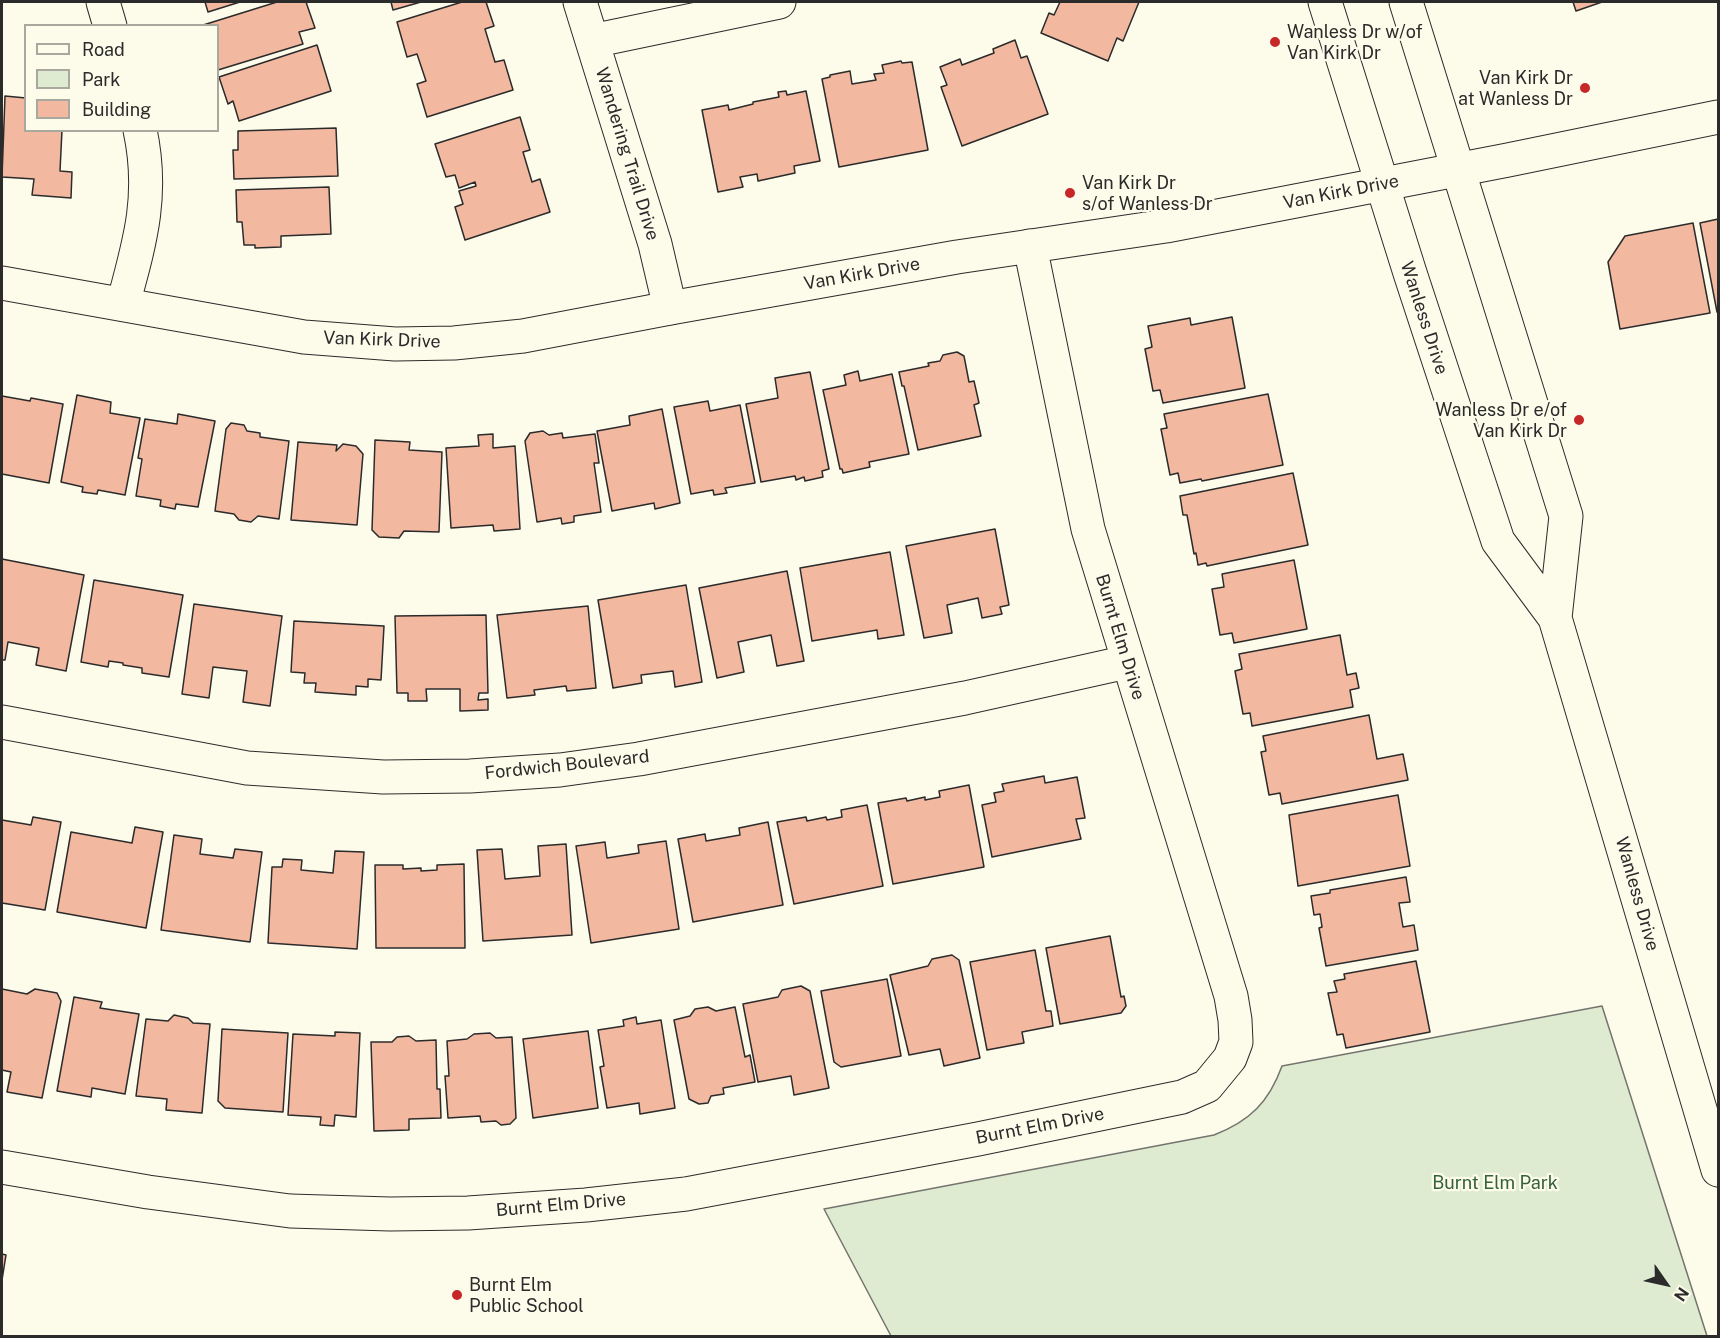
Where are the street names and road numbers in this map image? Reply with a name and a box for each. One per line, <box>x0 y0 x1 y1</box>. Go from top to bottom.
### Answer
street label: Wandering Trail Drive <box>590 65 664 243</box>
street label: Van Kirk Drive <box>1281 170 1401 214</box>
street label: Van Kirk Drive <box>802 253 922 295</box>
street label: Wanless Drive <box>1396 259 1452 377</box>
street label: Van Kirk Drive <box>323 327 441 353</box>
street label: Burnt Elm Drive <box>1091 572 1149 702</box>
street label: Fordwich Boulevard <box>484 746 650 784</box>
street label: Wanless Drive <box>1610 835 1664 953</box>
street label: Burnt Elm Drive <box>974 1103 1106 1149</box>
street label: Burnt Elm Drive <box>495 1189 627 1221</box>

